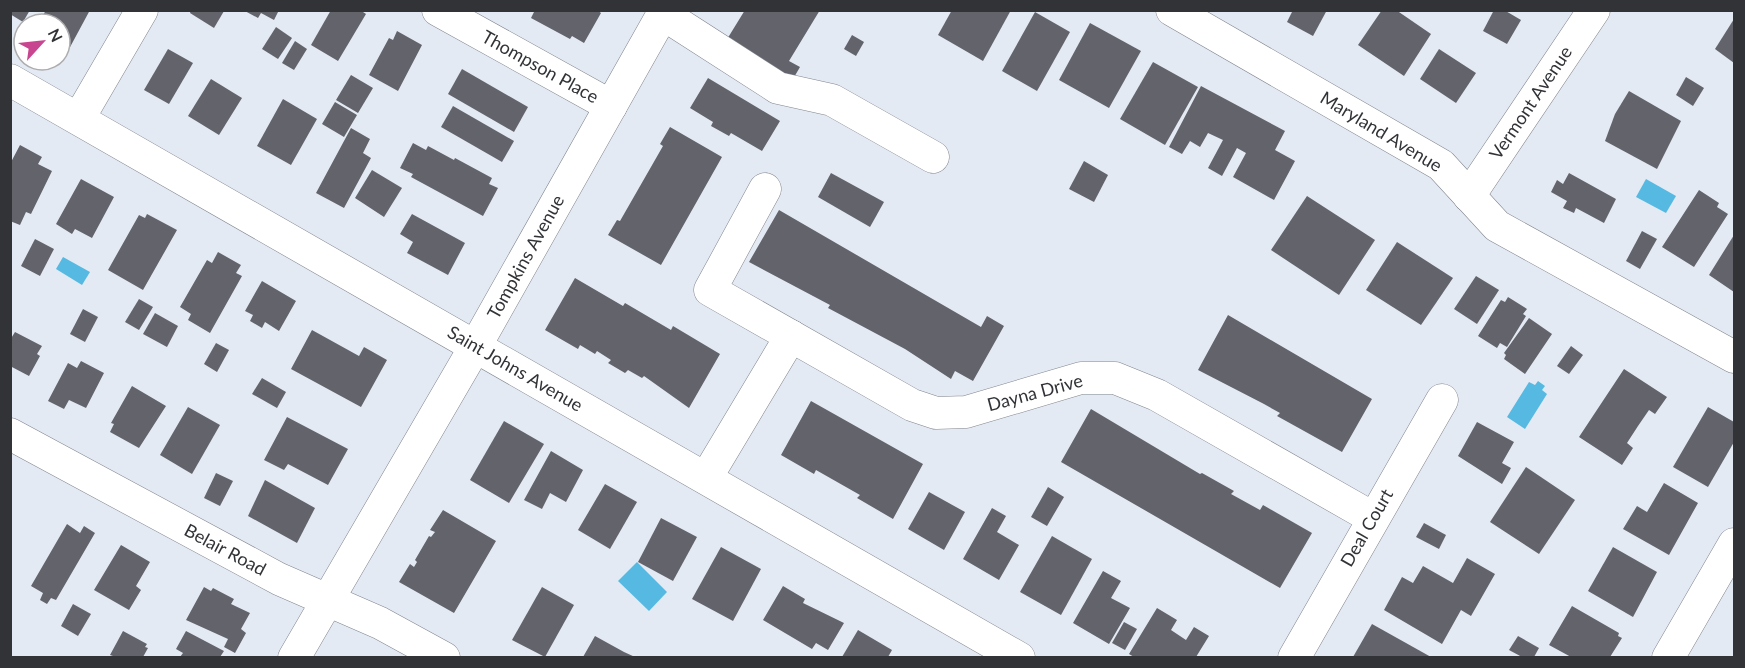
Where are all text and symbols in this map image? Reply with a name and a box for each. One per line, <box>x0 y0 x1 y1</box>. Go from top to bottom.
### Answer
north arrow <box>12 12 72 72</box>
text: N <box>45 25 67 45</box>
street label: Thompson Place <box>478 25 603 107</box>
street label: Vermont Avenue <box>1484 42 1576 163</box>
street label: Maryland Avenue <box>1317 86 1446 176</box>
street label: Tompkins Avenue <box>482 191 568 322</box>
street label: Saint Johns Avenue <box>444 321 587 416</box>
street label: Dayna Drive <box>985 369 1085 415</box>
street label: Deal Court <box>1335 484 1397 570</box>
street label: Belair Road <box>181 518 270 580</box>

